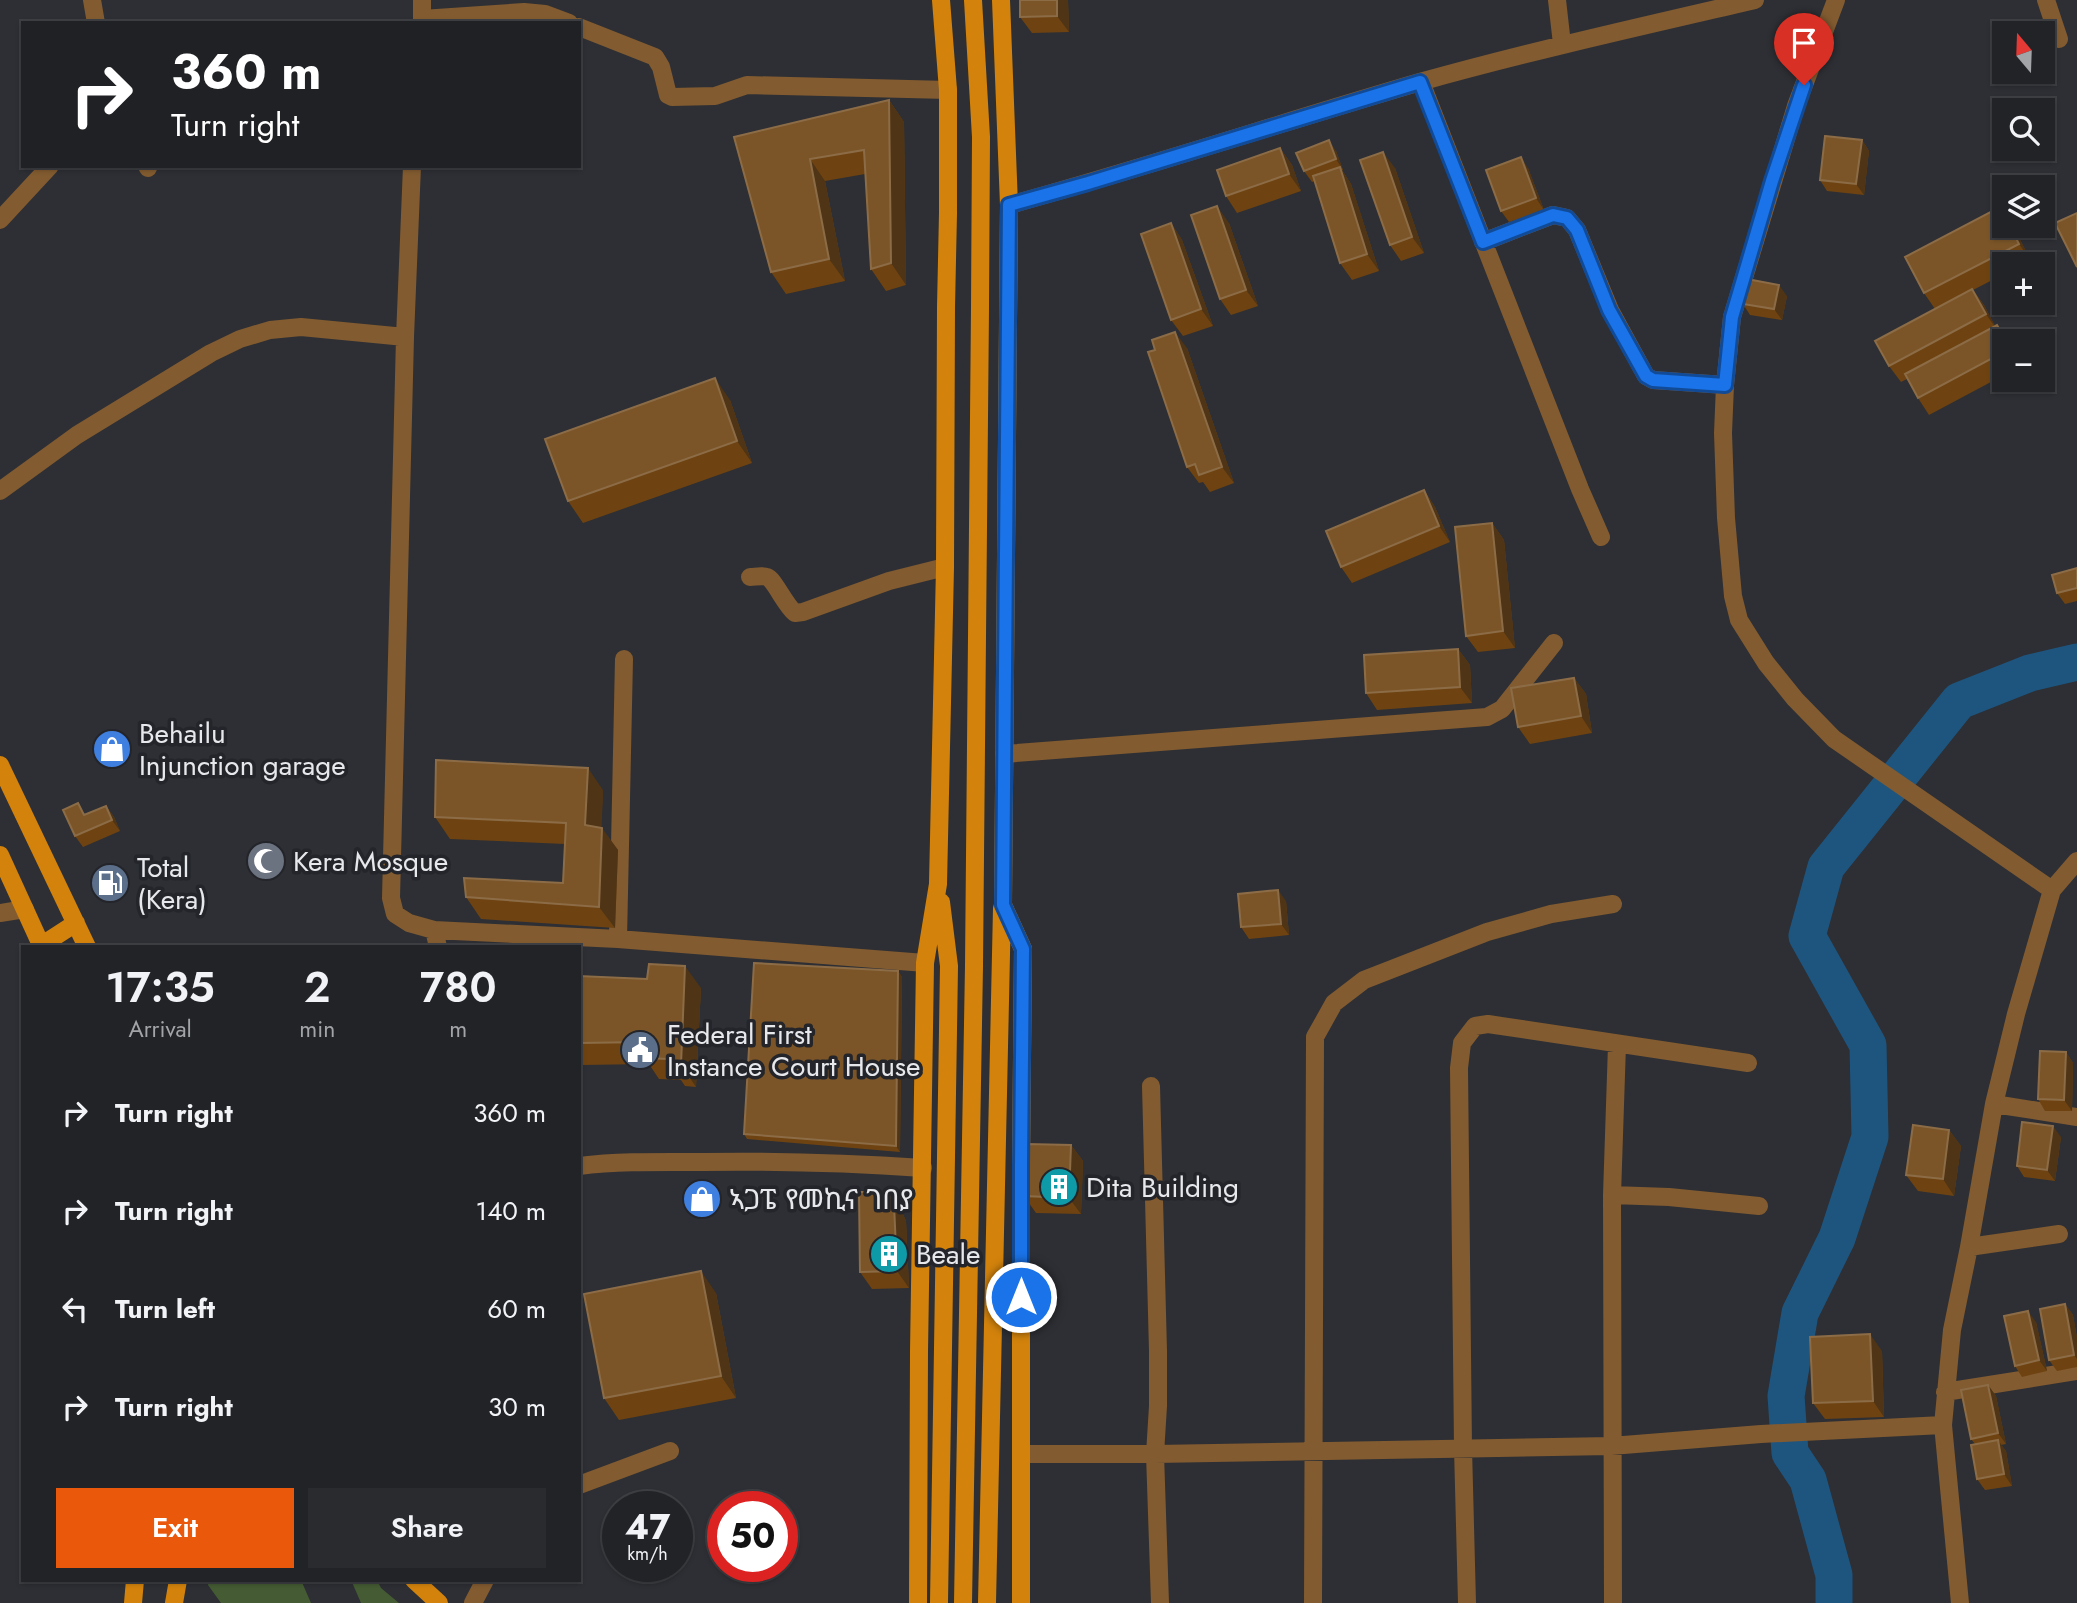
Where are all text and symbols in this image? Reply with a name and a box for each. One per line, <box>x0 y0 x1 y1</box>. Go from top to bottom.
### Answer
pin <box>1774 13 1834 85</box>
north arrow <box>1992 21 2054 84</box>
map controls <box>1992 21 2055 392</box>
icon: arrive <box>1785 24 1823 62</box>
text: 360 m <box>171 37 322 107</box>
icon: right <box>56 49 147 140</box>
button: search <box>1992 98 2055 161</box>
text: Turn right <box>171 102 300 148</box>
button: layers <box>1992 175 2055 238</box>
button: + <box>1992 252 2055 315</box>
button: − <box>1992 329 2055 392</box>
place label: Behailu Injunction garage <box>139 713 346 786</box>
shop icon: Behailu Injunction garage <box>91 728 133 770</box>
mosque icon: Kera Mosque <box>245 840 287 882</box>
place label: Kera Mosque <box>293 841 448 882</box>
place label: Total (Kera) <box>137 847 207 920</box>
fuel station icon: Total (Kera) <box>89 862 131 904</box>
text: 17:35 <box>106 957 215 1018</box>
text: 2 <box>304 957 331 1018</box>
text: 780 <box>420 957 496 1018</box>
text: Arrival <box>128 1012 192 1046</box>
text: min <box>299 1012 335 1046</box>
text: m <box>449 1012 467 1046</box>
place label: Federal First Instance Court House <box>667 1014 921 1087</box>
public building icon: Federal First Instance Court House <box>619 1029 661 1071</box>
icon: right <box>56 1094 94 1132</box>
text: Turn right <box>115 1094 233 1132</box>
text: 360 m <box>473 1094 546 1132</box>
building icon: Dita Building <box>1038 1166 1080 1208</box>
place label: Dita Building <box>1086 1167 1239 1208</box>
shop icon: ኣጋፔ የመኪና ገበያ <box>681 1178 723 1220</box>
place label: ኣጋፔ የመኪና ገበያ <box>729 1179 913 1220</box>
icon: right <box>56 1192 94 1230</box>
text: Turn right <box>115 1192 233 1230</box>
text: 140 m <box>475 1192 546 1230</box>
building icon: Beale <box>868 1233 910 1275</box>
place label: Beale <box>916 1234 980 1275</box>
position arrow <box>984 1260 1058 1334</box>
icon: left <box>56 1290 94 1328</box>
text: Turn left <box>115 1290 215 1328</box>
text: 60 m <box>487 1290 546 1328</box>
icon: right <box>56 1388 94 1426</box>
text: Turn right <box>115 1388 233 1426</box>
text: 30 m <box>488 1388 546 1426</box>
button: Exit <box>56 1488 294 1568</box>
button: Share <box>308 1488 546 1568</box>
speed limit sign: 50 <box>707 1491 798 1582</box>
text: 47 <box>625 1502 670 1552</box>
text: km/h <box>627 1541 668 1567</box>

